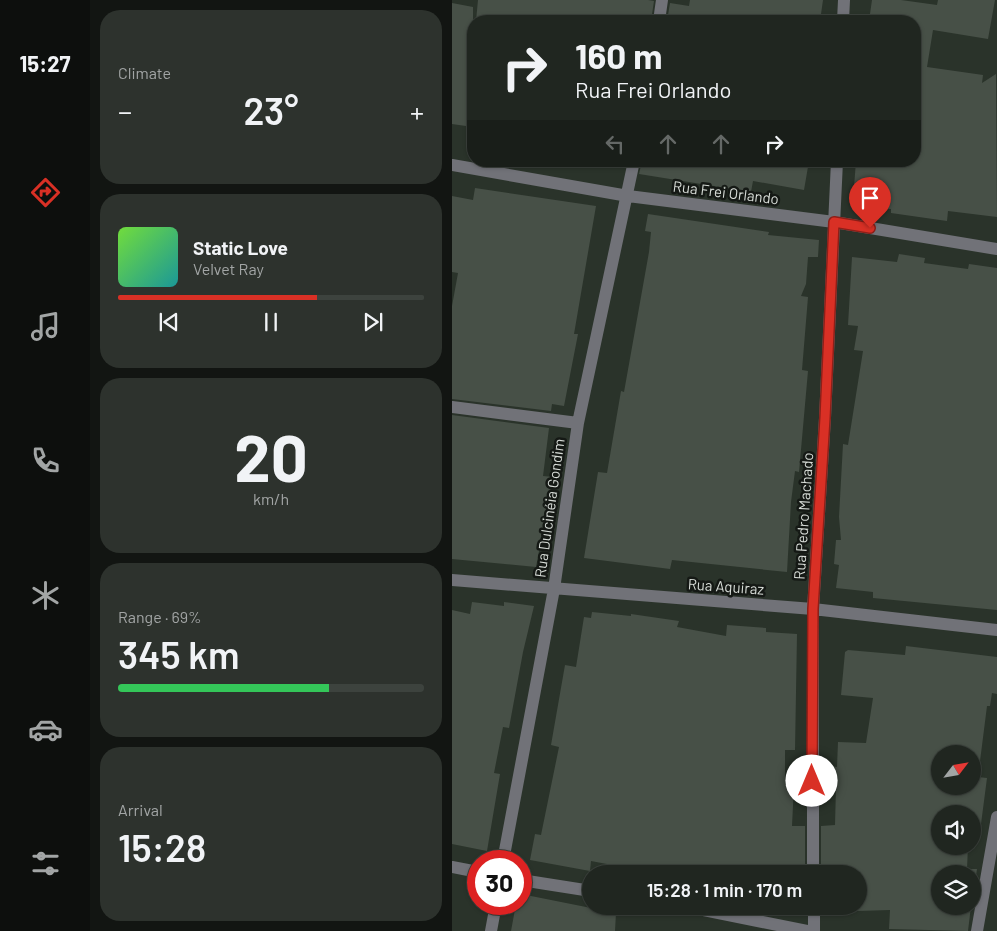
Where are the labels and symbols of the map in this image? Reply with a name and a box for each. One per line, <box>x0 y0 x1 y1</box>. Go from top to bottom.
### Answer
street label: Rua Frei Orlando <box>672 177 780 207</box>
pin <box>849 177 891 228</box>
street label: Rua Dulcinéia Gondim <box>530 437 568 579</box>
street label: Rua Pedro Machado <box>790 452 816 580</box>
street label: Rua Aquiraz <box>687 574 765 598</box>
north arrow <box>931 745 981 795</box>
position arrow <box>785 754 837 806</box>
speed limit sign: 30 <box>467 850 532 915</box>

